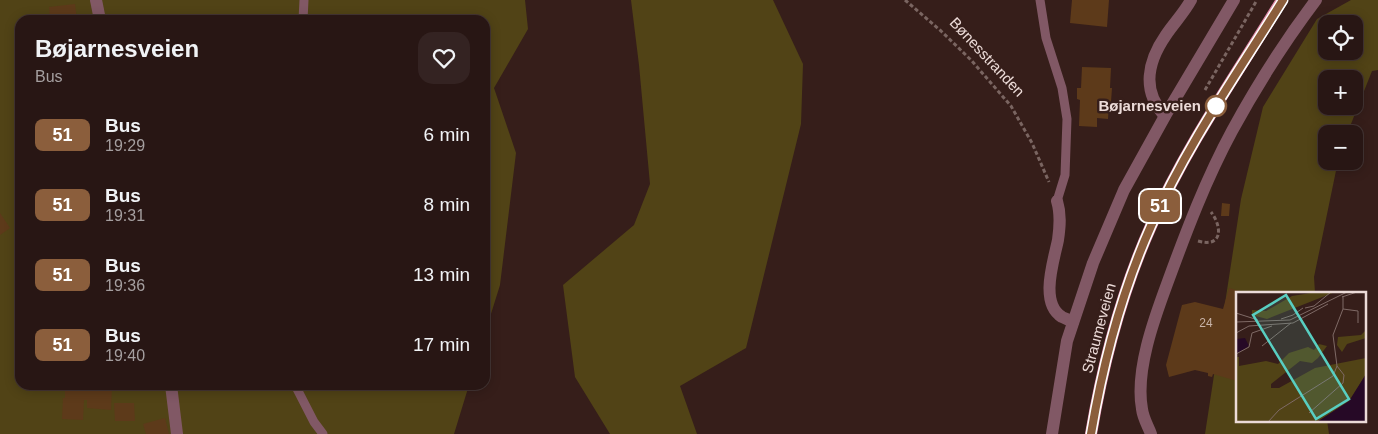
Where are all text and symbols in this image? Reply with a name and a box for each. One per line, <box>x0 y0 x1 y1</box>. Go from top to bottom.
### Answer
street label: Bønesstranden <box>946 14 1028 100</box>
map controls <box>1318 15 1363 170</box>
button: locate <box>1318 15 1363 60</box>
button: heart <box>418 32 470 84</box>
text: Bøjarnesveien <box>35 35 199 62</box>
text: Bus <box>35 68 63 85</box>
button: + <box>1318 70 1363 115</box>
marker: Bøjarnesveien <box>1205 95 1227 117</box>
place label: Bøjarnesveien <box>1098 97 1201 114</box>
text: Bus <box>105 115 141 136</box>
text: 6 min <box>424 124 470 145</box>
text: 51 <box>52 125 73 145</box>
button: − <box>1318 125 1363 170</box>
text: 19:29 <box>105 137 145 154</box>
text: Bus <box>105 185 141 206</box>
line badge: 51 <box>1138 190 1182 222</box>
text: 8 min <box>424 194 470 215</box>
text: 51 <box>52 195 73 215</box>
text: 51 <box>1150 196 1170 216</box>
text: 19:31 <box>105 207 145 224</box>
text: Bus <box>105 255 141 276</box>
text: 13 min <box>413 264 470 285</box>
text: 51 <box>52 265 73 285</box>
text: 19:36 <box>105 277 145 294</box>
street label: Straumeveien <box>1078 281 1119 375</box>
inset map <box>1236 292 1366 422</box>
house number: 24 <box>1199 316 1213 330</box>
text: Bus <box>105 325 141 346</box>
text: 17 min <box>413 334 470 355</box>
text: 51 <box>52 335 73 355</box>
text: 19:40 <box>105 347 145 364</box>

